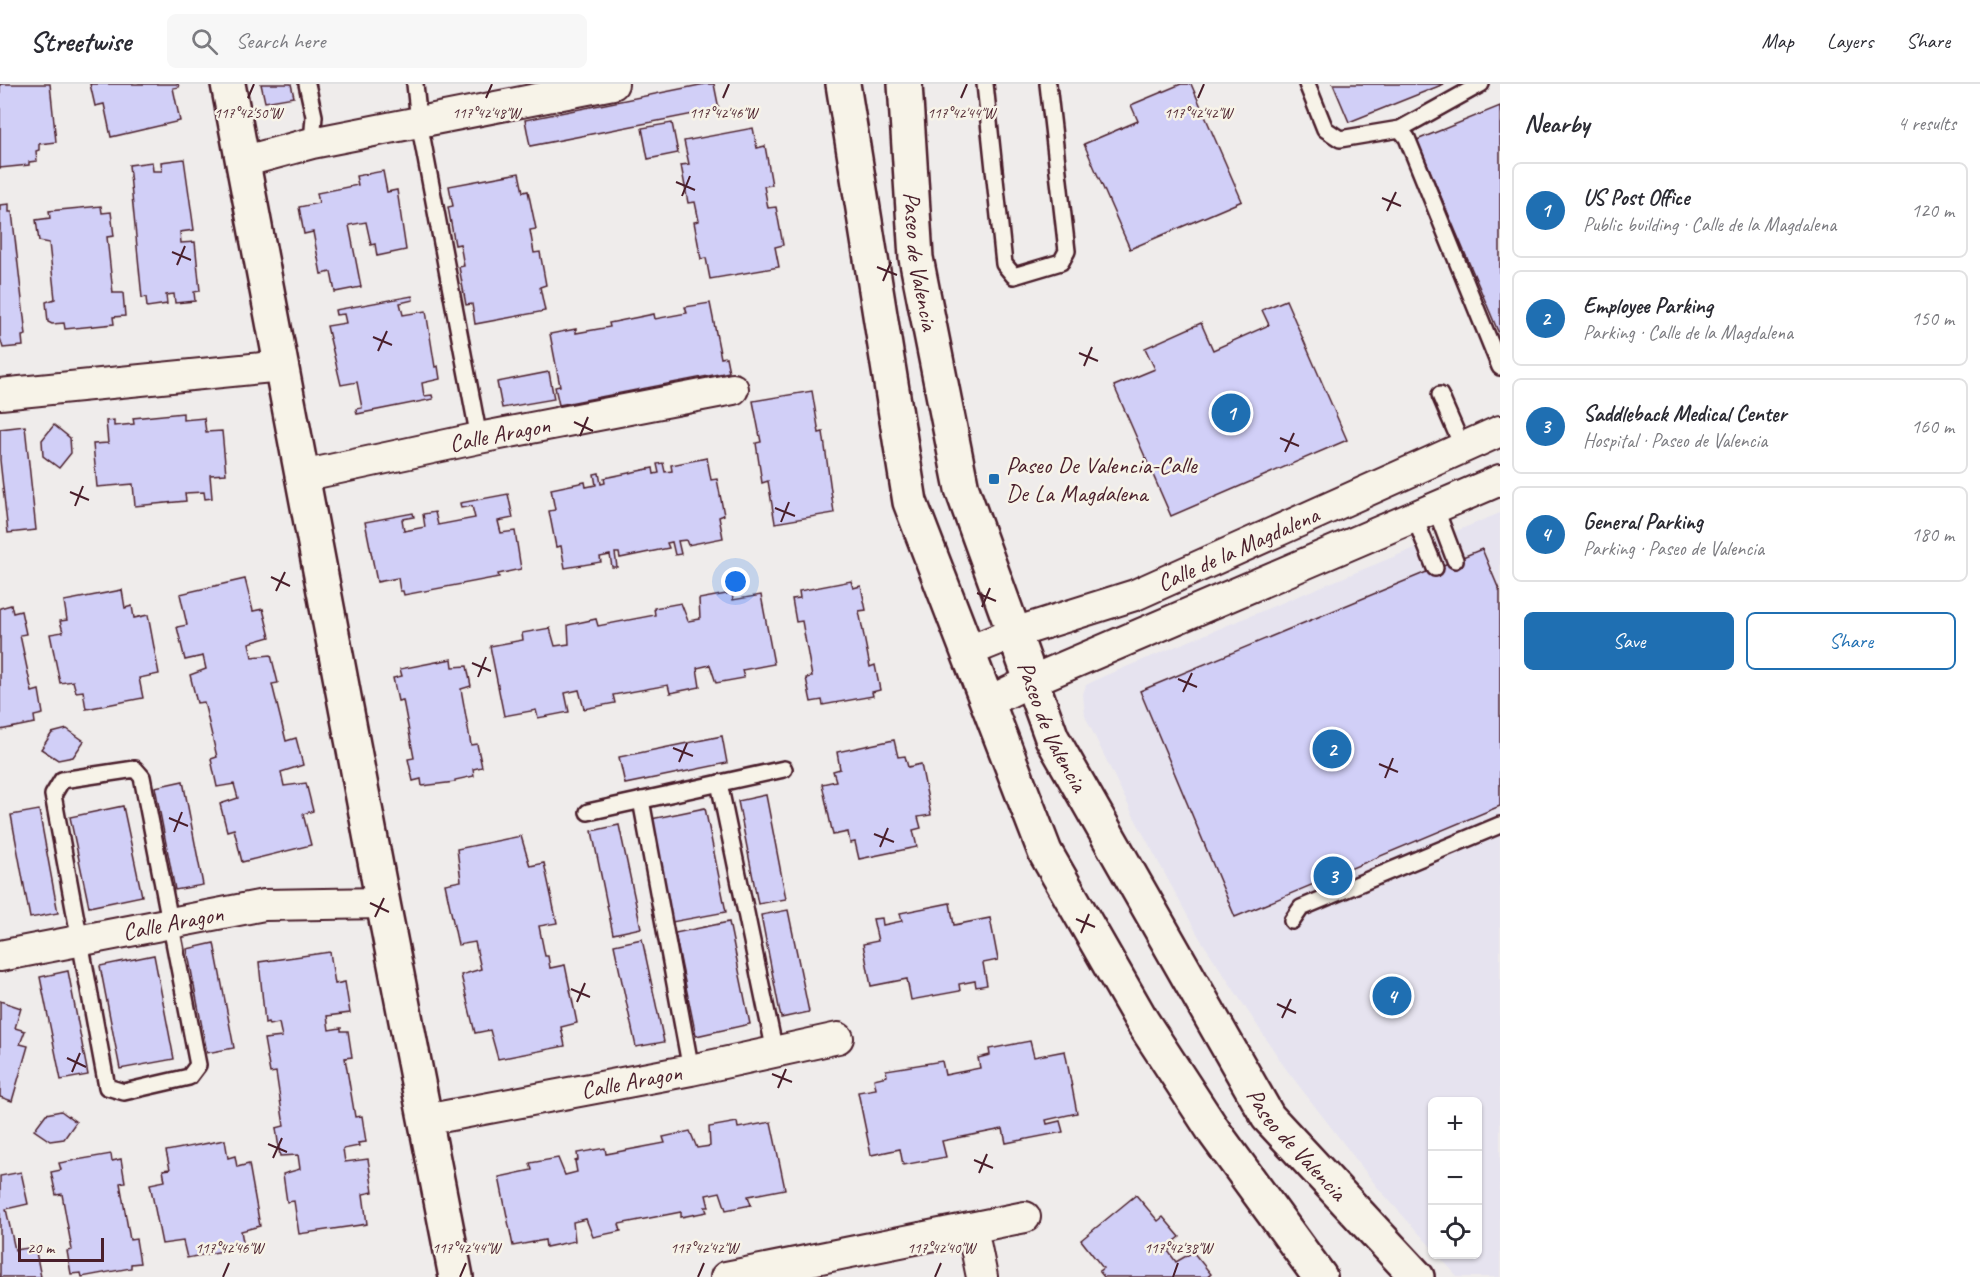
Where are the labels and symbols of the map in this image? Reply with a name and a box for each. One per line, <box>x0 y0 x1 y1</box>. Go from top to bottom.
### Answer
text: 117°42'50"W <box>214 104 285 123</box>
text: 117°42'48"W <box>452 104 523 123</box>
text: 117°42'46"W <box>689 104 760 123</box>
text: 117°42'44"W <box>927 104 998 123</box>
text: 117°42'42"W <box>1164 104 1235 123</box>
street label: Paseo de Valencia <box>897 191 945 334</box>
pin: 1 <box>1212 390 1250 436</box>
street label: Calle Aragon <box>447 410 553 459</box>
place label: Paseo De Valencia-Calle De La Magdalena <box>1006 450 1199 508</box>
marker: Paseo De Valencia-Calle De La Magdalena <box>987 472 1001 486</box>
street label: Calle de la Magdalena <box>1152 499 1325 598</box>
your location <box>721 567 750 596</box>
street label: Paseo de Valencia <box>1011 657 1095 798</box>
pin: 2 <box>1312 726 1352 772</box>
pin: 3 <box>1314 854 1352 898</box>
street label: Calle Aragon <box>120 898 226 947</box>
pin: 4 <box>1372 974 1412 1018</box>
street label: Calle Aragon <box>579 1057 684 1105</box>
street label: Paseo de Valencia <box>1240 1083 1354 1208</box>
scale bar <box>18 1235 104 1262</box>
text: 117°42'46"W <box>195 1239 266 1258</box>
text: 117°42'44"W <box>432 1239 503 1258</box>
text: 117°42'42"W <box>670 1239 741 1258</box>
text: 117°42'40"W <box>907 1239 978 1258</box>
text: 117°42'38"W <box>1144 1239 1215 1258</box>

